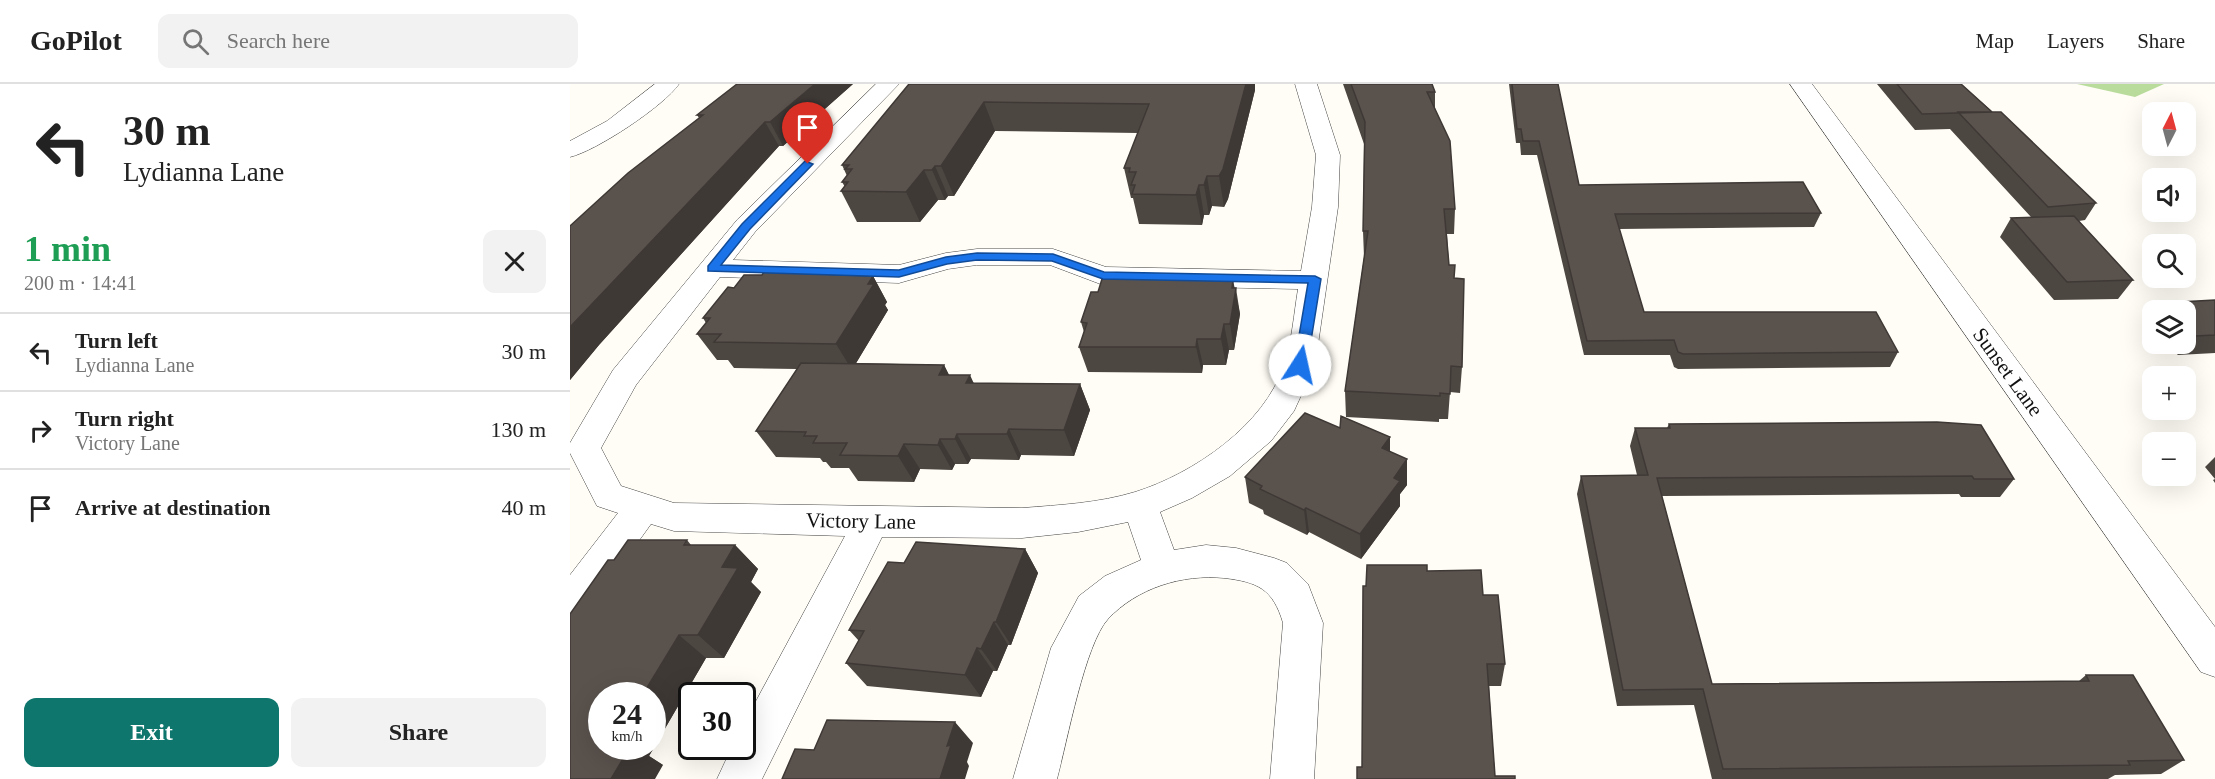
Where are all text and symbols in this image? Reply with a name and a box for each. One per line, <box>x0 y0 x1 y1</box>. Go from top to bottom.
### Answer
search box <box>158 14 578 68</box>
text: GoPilot <box>30 25 122 56</box>
icon: search <box>179 25 212 58</box>
text: Search here <box>227 28 330 53</box>
text: Map <box>1976 29 2014 53</box>
text: Layers <box>2047 29 2104 53</box>
text: Share <box>2137 29 2185 53</box>
pin <box>782 102 833 164</box>
north arrow <box>2142 102 2196 156</box>
map controls <box>2142 102 2196 486</box>
icon: left <box>24 108 102 186</box>
text: 30 m <box>123 108 211 154</box>
icon: arrive <box>791 111 824 144</box>
text: Lydianna Lane <box>123 157 284 187</box>
button: sound <box>2142 168 2196 222</box>
text: 1 min <box>24 229 111 269</box>
button: close <box>483 230 546 293</box>
button: search <box>2142 234 2196 288</box>
text: 200 m · 14:41 <box>24 272 137 294</box>
button: layers <box>2142 300 2196 354</box>
street label: Sunset Lane <box>1968 323 2048 421</box>
text: Turn left <box>75 328 158 353</box>
position arrow <box>1268 333 1332 397</box>
icon: left <box>24 336 57 369</box>
text: 30 m <box>501 339 546 364</box>
text: Lydianna Lane <box>75 354 194 376</box>
button: + <box>2142 366 2196 420</box>
text: Turn right <box>75 406 174 431</box>
icon: right <box>24 414 57 447</box>
text: 130 m <box>490 417 546 442</box>
text: Victory Lane <box>75 432 180 454</box>
button: − <box>2142 432 2196 486</box>
icon: arrive <box>24 492 57 525</box>
text: Arrive at destination <box>75 495 271 520</box>
text: 40 m <box>501 495 546 520</box>
street label: Victory Lane <box>806 508 916 534</box>
speed limit sign: 30 <box>678 682 756 760</box>
text: 24 <box>612 697 642 730</box>
button: Exit <box>24 698 279 767</box>
button: Share <box>291 698 546 767</box>
text: km/h <box>612 728 642 744</box>

